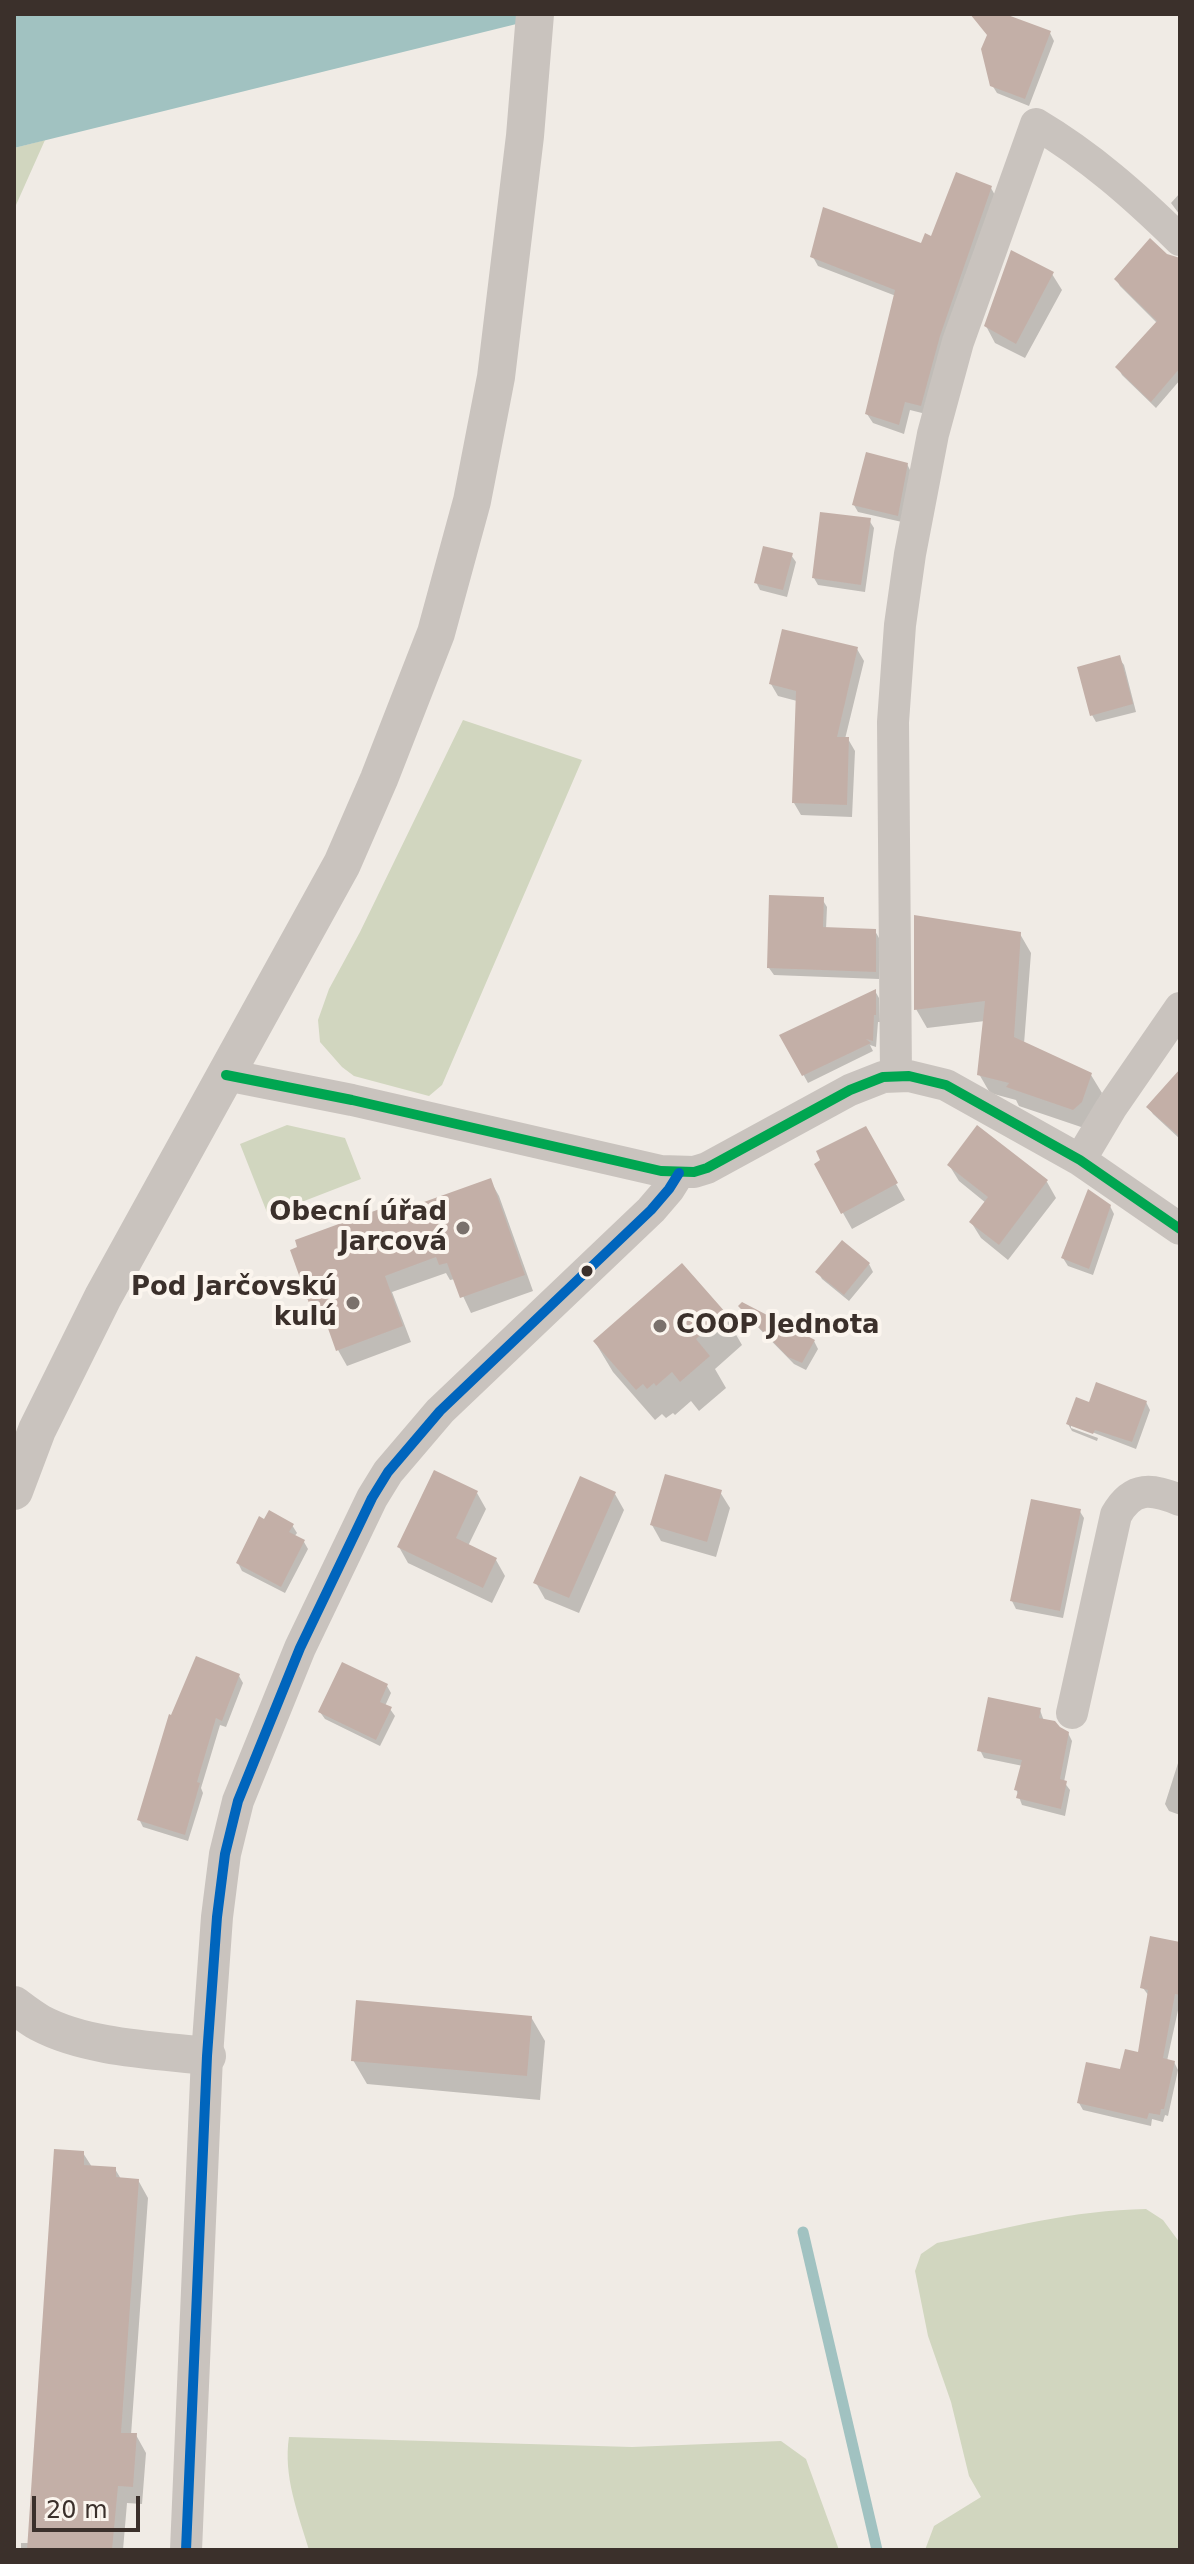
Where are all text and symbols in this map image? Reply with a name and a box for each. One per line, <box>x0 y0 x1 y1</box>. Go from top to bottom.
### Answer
place label: Obecní úřad Jarcová <box>269 1197 447 1258</box>
marker: Obecní úřad Jarcová <box>454 1219 472 1237</box>
unlabelled marker <box>579 1263 595 1279</box>
place label: Pod Jarčovskú kulú <box>131 1272 337 1334</box>
marker: Pod Jarčovskú kulú <box>344 1294 362 1312</box>
place label: COOP Jednota <box>676 1310 880 1342</box>
marker: COOP Jednota <box>651 1317 669 1335</box>
scale bar <box>36 2480 144 2530</box>
text: 20 m <box>46 2496 108 2524</box>

